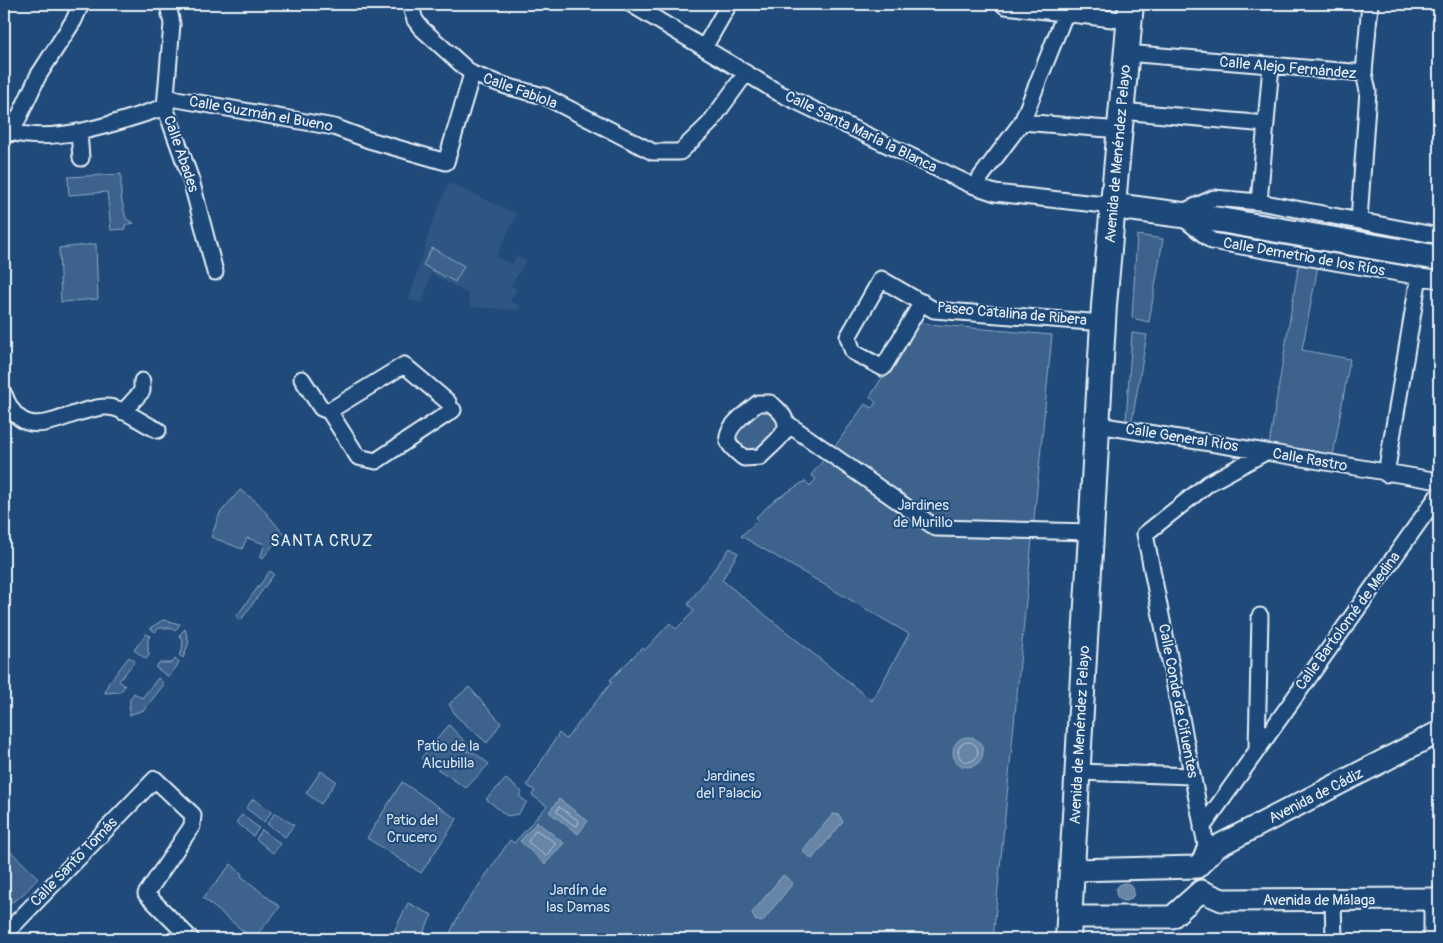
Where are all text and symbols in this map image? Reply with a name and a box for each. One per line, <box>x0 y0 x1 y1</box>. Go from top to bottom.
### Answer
street label: Calle Alejo Fernández <box>1219 53 1357 83</box>
street label: Avenida de Menéndez Pelayo <box>1101 64 1135 244</box>
street label: Calle Fabiola <box>480 69 560 113</box>
street label: Calle Santa María la Blanca <box>782 87 940 177</box>
street label: Calle Guzmán el Bueno <box>188 92 334 136</box>
street label: Calle Abades <box>159 113 203 195</box>
street label: Calle Demetrio de los Ríos <box>1222 233 1387 281</box>
street label: Paseo Catalina de Ribera <box>936 298 1088 330</box>
street label: Calle General Ríos <box>1124 420 1240 456</box>
street label: Calle Rastro <box>1271 444 1349 476</box>
park label: Jardines de Murillo <box>893 496 953 532</box>
district label: SANTA CRUZ <box>270 531 374 551</box>
street label: Calle Bartolomé de Medina <box>1291 548 1405 694</box>
street label: Calle Conde de Cifuentes <box>1154 622 1202 780</box>
street label: Avenida de Menéndez Pelayo <box>1066 645 1094 825</box>
park label: Patio de la Alcubilla <box>417 737 479 773</box>
street label: Avenida de Cádiz <box>1266 764 1367 828</box>
park label: Jardines del Palacio <box>696 767 762 803</box>
park label: Patio del Crucero <box>386 811 438 847</box>
street label: Calle Santo Tomás <box>26 813 122 911</box>
park label: Jardín de las Damas <box>546 881 610 917</box>
street label: Avenida de Málaga <box>1263 891 1375 910</box>

